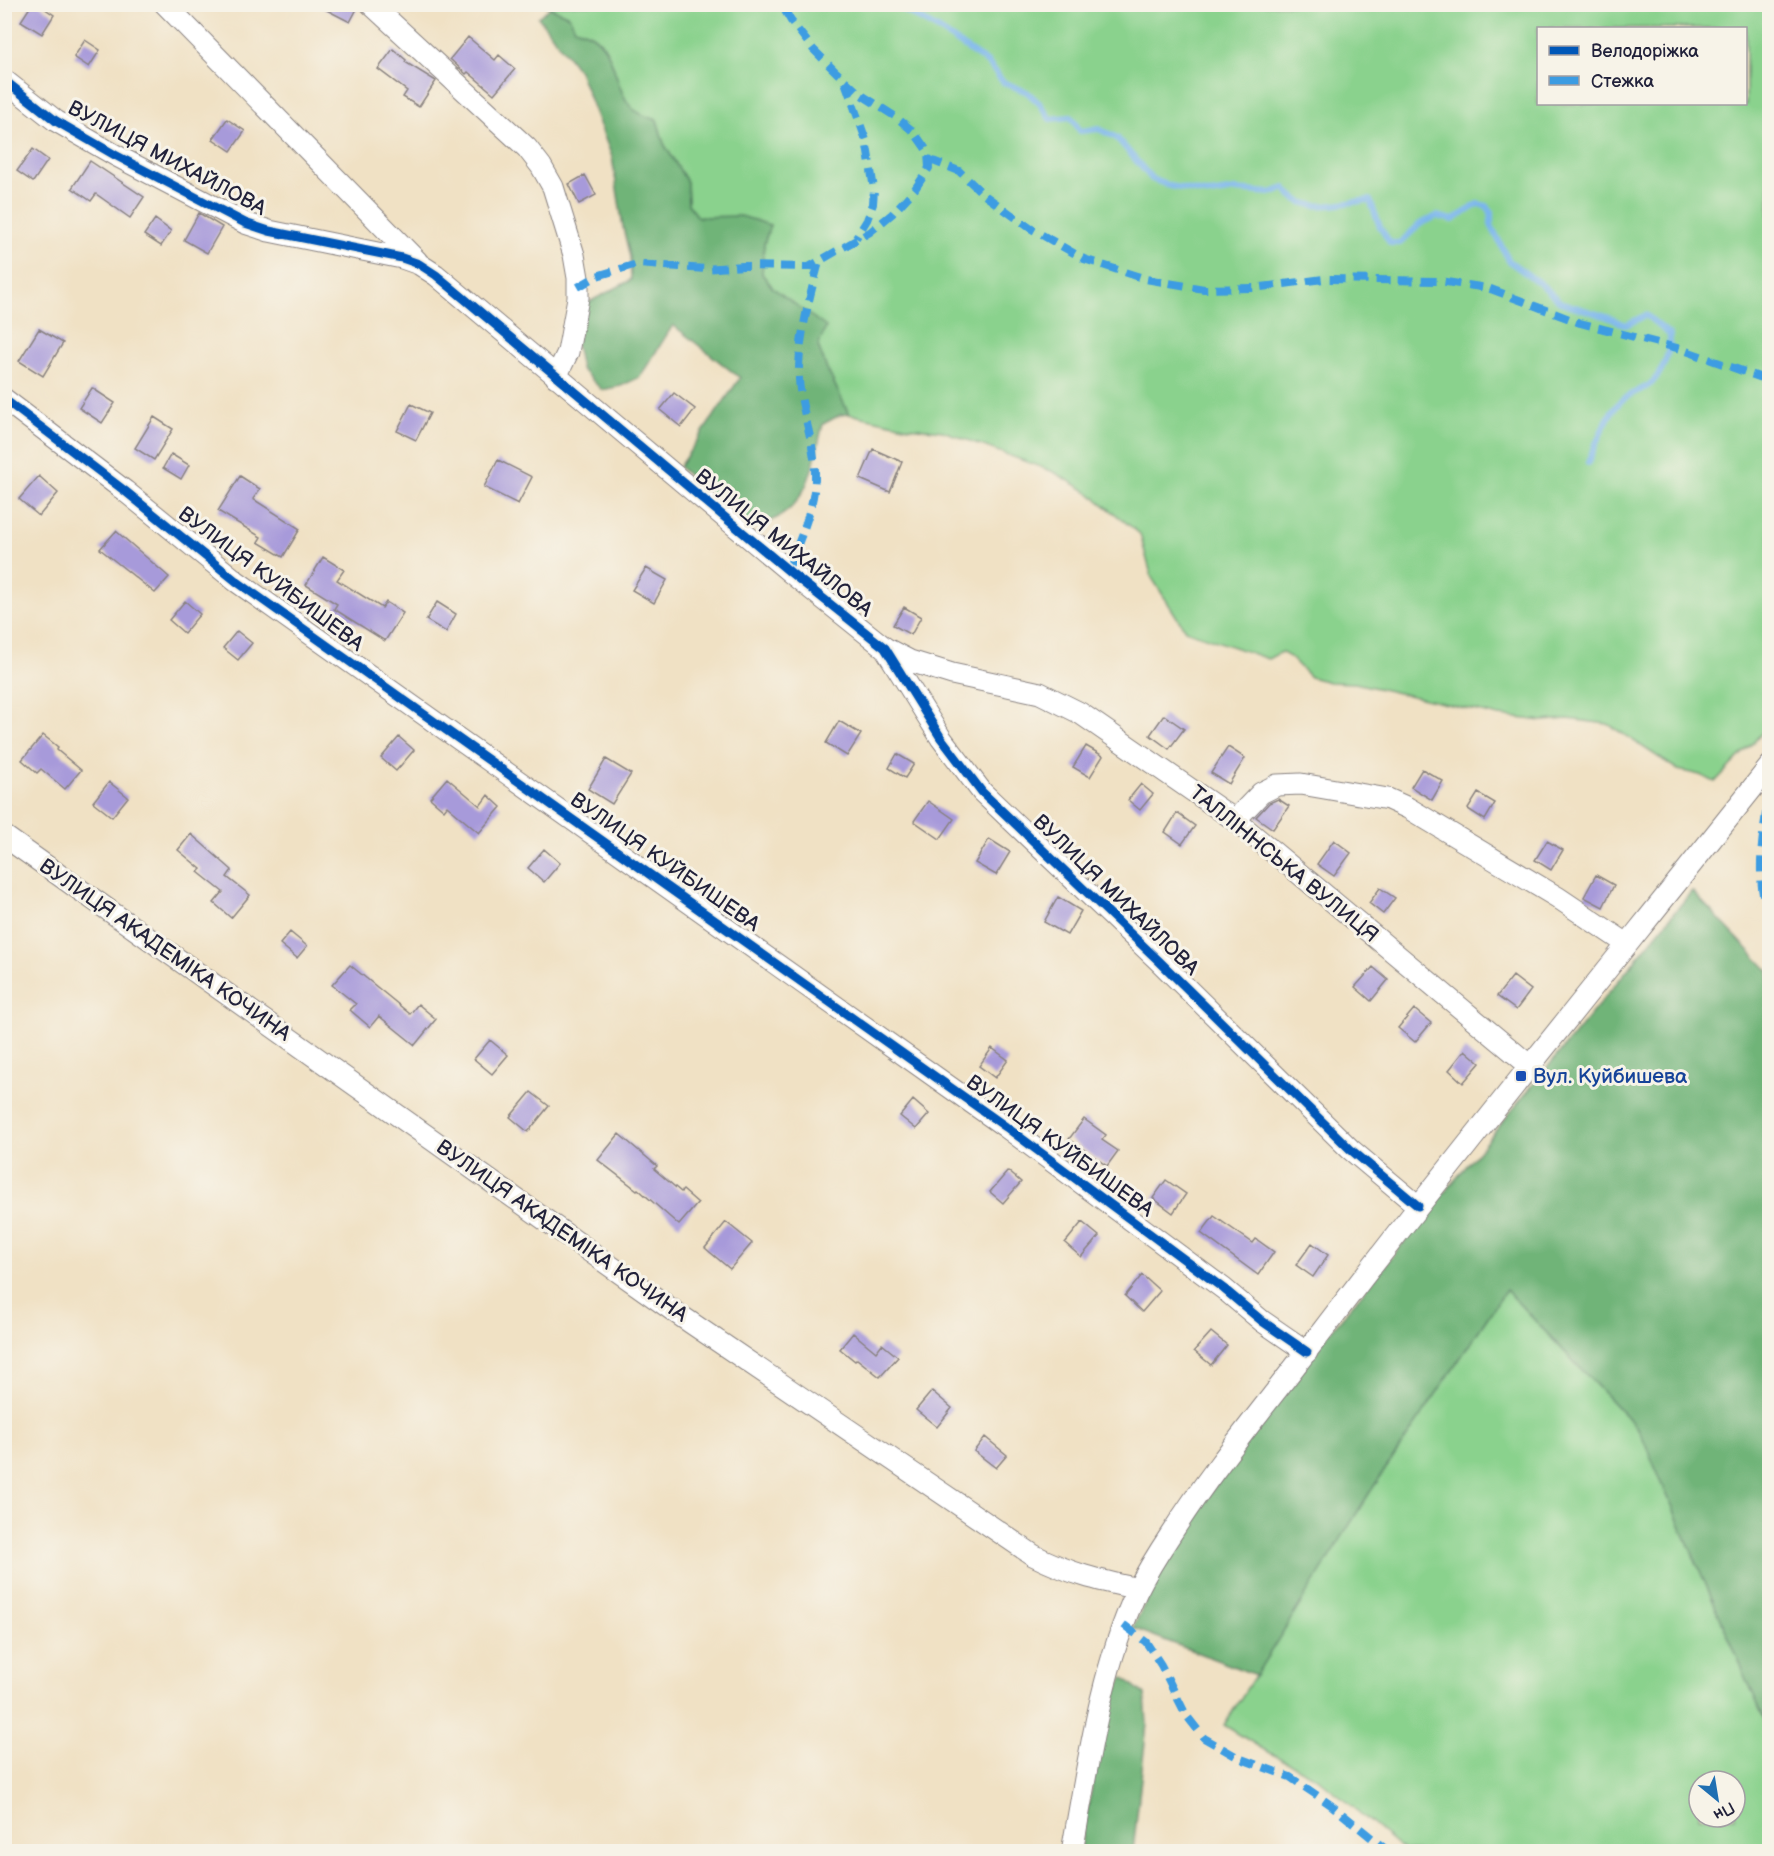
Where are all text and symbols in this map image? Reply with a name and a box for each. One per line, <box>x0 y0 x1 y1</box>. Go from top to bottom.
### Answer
legend <box>1537 27 1747 105</box>
text: Велодоріжка <box>1591 41 1699 62</box>
text: Стежка <box>1591 71 1654 92</box>
street label: ВУЛИЦЯ МИХАЙЛОВА <box>64 95 271 221</box>
street label: ВУЛИЦЯ МИХАЙЛОВА <box>690 464 878 622</box>
street label: ВУЛИЦЯ КУЙБИШЕВА <box>173 501 369 657</box>
street label: ТАЛЛІННСЬКА ВУЛИЦЯ <box>1185 780 1383 948</box>
street label: ВУЛИЦЯ КУЙБИШЕВА <box>566 787 765 937</box>
street label: ВУЛИЦЯ МИХАЙЛОВА <box>1028 809 1204 981</box>
street label: ВУЛИЦЯ АКАДЕМІКА КОЧИНА <box>35 853 296 1047</box>
place label: Вул. Куйбишева <box>1533 1064 1688 1089</box>
marker: Вул. Куйбишева <box>1514 1069 1528 1083</box>
street label: ВУЛИЦЯ КУЙБИШЕВА <box>961 1070 1159 1222</box>
street label: ВУЛИЦЯ АКАДЕМІКА КОЧИНА <box>432 1134 693 1328</box>
north arrow <box>1687 1769 1747 1829</box>
text: Пн <box>1710 1797 1738 1824</box>

